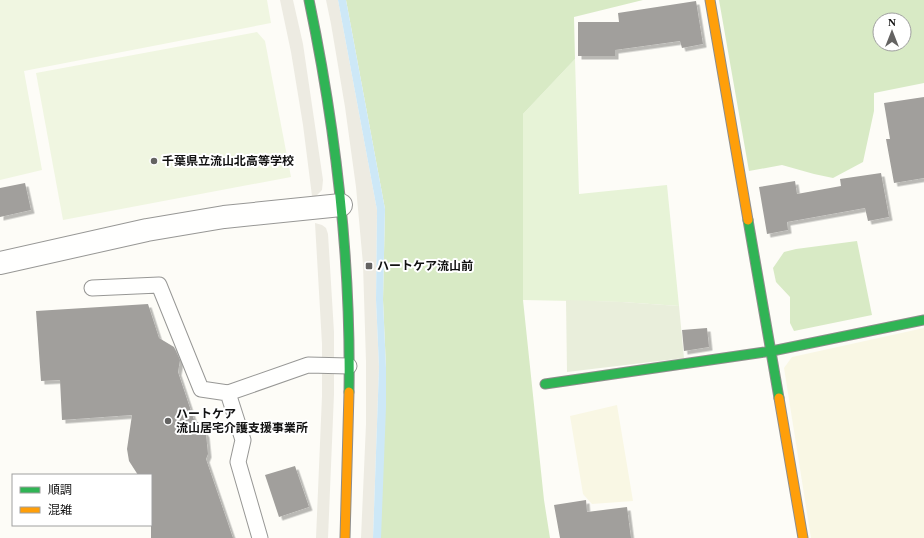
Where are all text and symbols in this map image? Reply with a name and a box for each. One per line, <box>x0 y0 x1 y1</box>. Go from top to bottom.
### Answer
north arrow <box>872 12 912 52</box>
text: N <box>888 16 896 28</box>
place label: 千葉県立流山北高等学校 <box>162 154 294 168</box>
marker: 千葉県立流山北高等学校 <box>149 156 159 166</box>
place label: ハートケア流山前 <box>377 259 473 273</box>
marker: ハートケア流山前 <box>364 261 374 271</box>
place label: ハートケア 流山居宅介護支援事業所 <box>176 407 308 435</box>
marker: ハートケア 流山居宅介護支援事業所 <box>163 416 173 426</box>
legend <box>12 474 152 526</box>
text: 順調 <box>48 483 72 497</box>
text: 混雑 <box>48 503 72 517</box>

